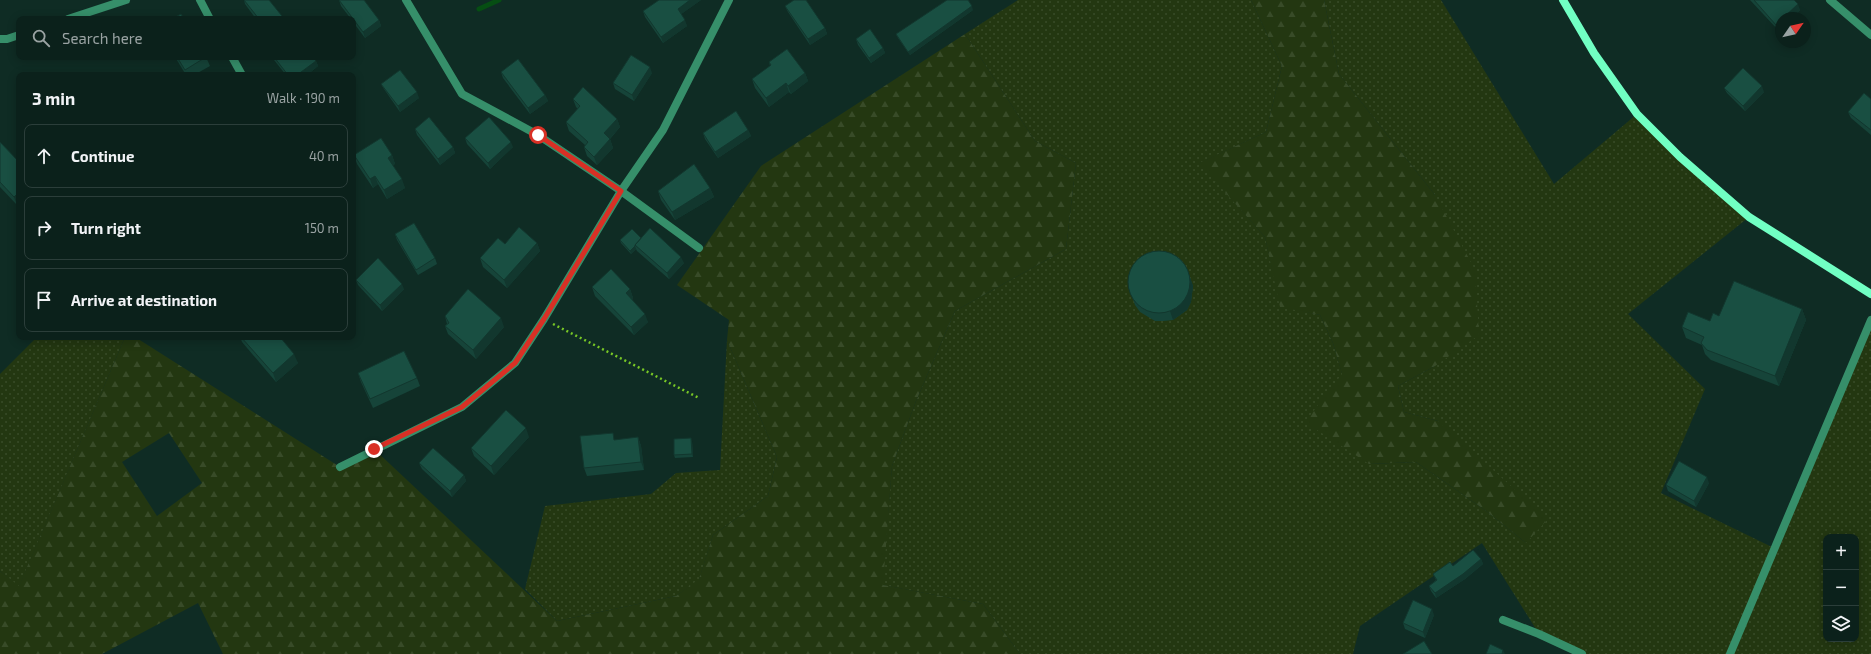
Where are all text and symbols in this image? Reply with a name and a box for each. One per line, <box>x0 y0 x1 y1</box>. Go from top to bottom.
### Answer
north arrow <box>1775 12 1811 48</box>
search box <box>16 16 356 60</box>
icon: search <box>30 27 52 49</box>
text: Search here <box>62 29 143 47</box>
text: 3 min <box>32 88 75 108</box>
text: Walk · 190 m <box>267 90 340 106</box>
route start <box>529 126 547 144</box>
icon: ahead <box>33 145 55 167</box>
text: Continue <box>71 147 134 165</box>
text: 40 m <box>309 148 339 164</box>
icon: right <box>33 217 55 239</box>
text: Turn right <box>71 219 141 237</box>
text: 150 m <box>305 220 339 236</box>
icon: arrive <box>33 289 55 311</box>
text: Arrive at destination <box>71 291 217 309</box>
route end <box>365 440 383 458</box>
map controls <box>1823 534 1859 642</box>
button: + <box>1823 534 1859 570</box>
button: − <box>1823 570 1859 606</box>
button: layers <box>1823 606 1859 642</box>

